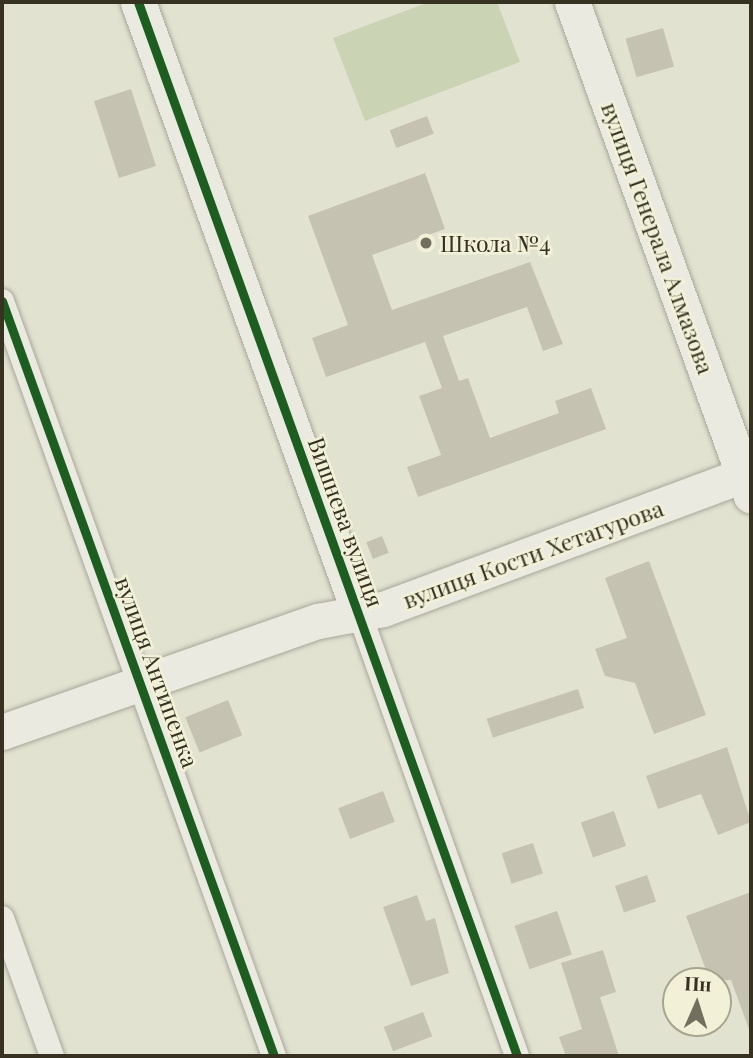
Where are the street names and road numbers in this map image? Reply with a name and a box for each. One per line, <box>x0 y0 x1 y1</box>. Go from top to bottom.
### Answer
street label: вулиця Генерала Алмазова <box>596 98 720 378</box>
street label: Вишнева вулиця <box>302 433 390 611</box>
street label: вулиця Кости Хетагурова <box>399 494 667 614</box>
street label: вулиця Антипенка <box>110 573 204 771</box>

